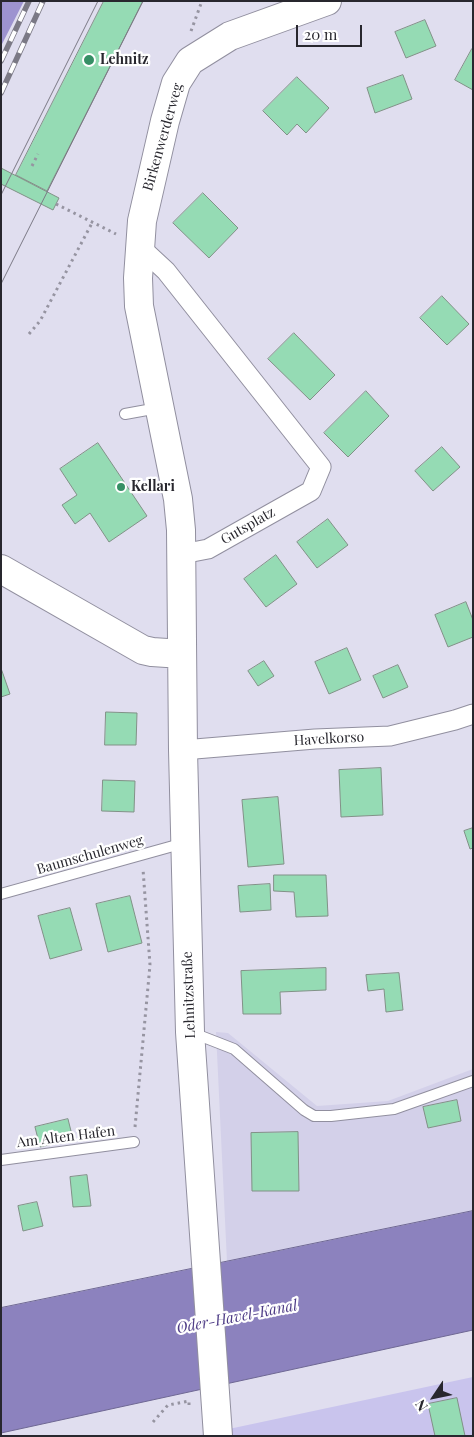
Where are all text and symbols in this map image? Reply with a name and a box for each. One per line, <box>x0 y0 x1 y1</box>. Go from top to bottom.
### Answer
scale bar <box>299 15 365 47</box>
text: 20 m <box>304 24 337 44</box>
place label: Lehnitz <box>100 52 149 68</box>
marker: Lehnitz <box>82 53 96 67</box>
street label: Birkenwerderweg <box>140 81 186 193</box>
place label: Kellari <box>131 479 175 495</box>
marker: Kellari <box>115 481 127 493</box>
street label: Gutsplatz <box>218 504 278 548</box>
street label: Havelkorso <box>293 729 365 749</box>
street label: Baumschulenweg <box>35 832 145 878</box>
street label: Lehnitzstraße <box>179 951 199 1039</box>
street label: Am Alten Hafen <box>16 1123 116 1151</box>
water label: Oder-Havel-Kanal <box>175 1296 299 1338</box>
north arrow <box>409 1372 459 1422</box>
text: N <box>410 1396 432 1415</box>

